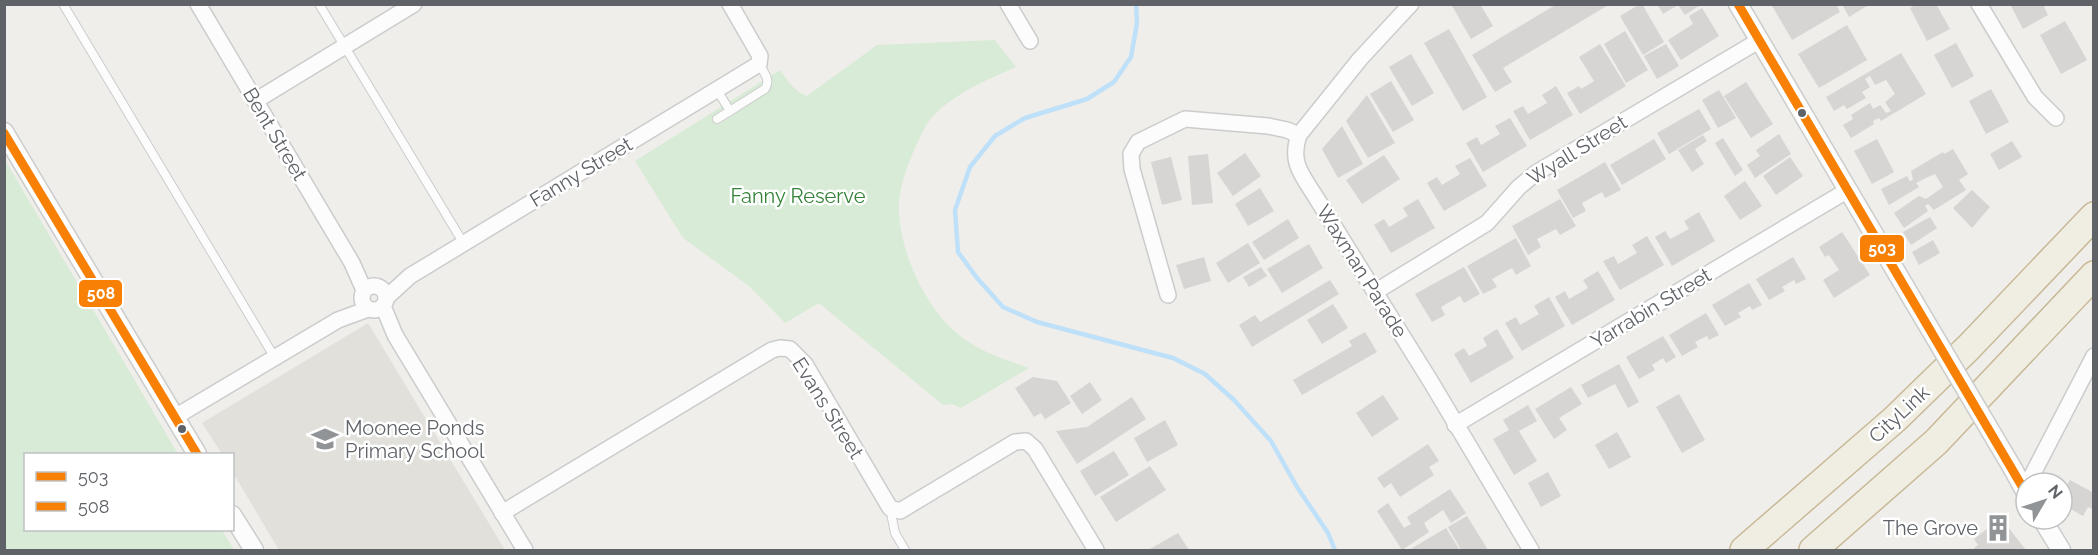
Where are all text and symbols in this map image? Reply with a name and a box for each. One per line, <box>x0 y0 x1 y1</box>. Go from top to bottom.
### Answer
street label: Bent Street <box>238 83 312 185</box>
unlabelled marker <box>1796 107 1808 119</box>
street label: Wyall Street <box>1523 110 1632 190</box>
street label: Fanny Street <box>525 132 637 212</box>
park label: Fanny Reserve <box>731 184 866 208</box>
street label: Waxman Parade <box>1312 200 1413 342</box>
line badge: 503 <box>1859 234 1905 263</box>
text: 503 <box>1868 239 1896 258</box>
street label: Yarrabin Street <box>1587 263 1716 353</box>
line badge: 508 <box>78 279 123 308</box>
text: 508 <box>87 284 115 303</box>
street label: Evans Street <box>787 353 869 463</box>
street label: CityLink <box>1864 380 1934 448</box>
place label: Moonee Ponds Primary School <box>345 416 485 463</box>
unlabelled marker <box>176 423 188 435</box>
school or university icon: Moonee Ponds Primary School <box>310 424 340 454</box>
legend <box>24 453 234 531</box>
text: 503 <box>78 466 108 487</box>
north arrow <box>2014 471 2074 531</box>
text: N <box>2044 481 2066 503</box>
text: 508 <box>78 496 110 517</box>
building icon: The Grove <box>1983 513 2013 543</box>
place label: The Grove <box>1883 516 1978 540</box>

